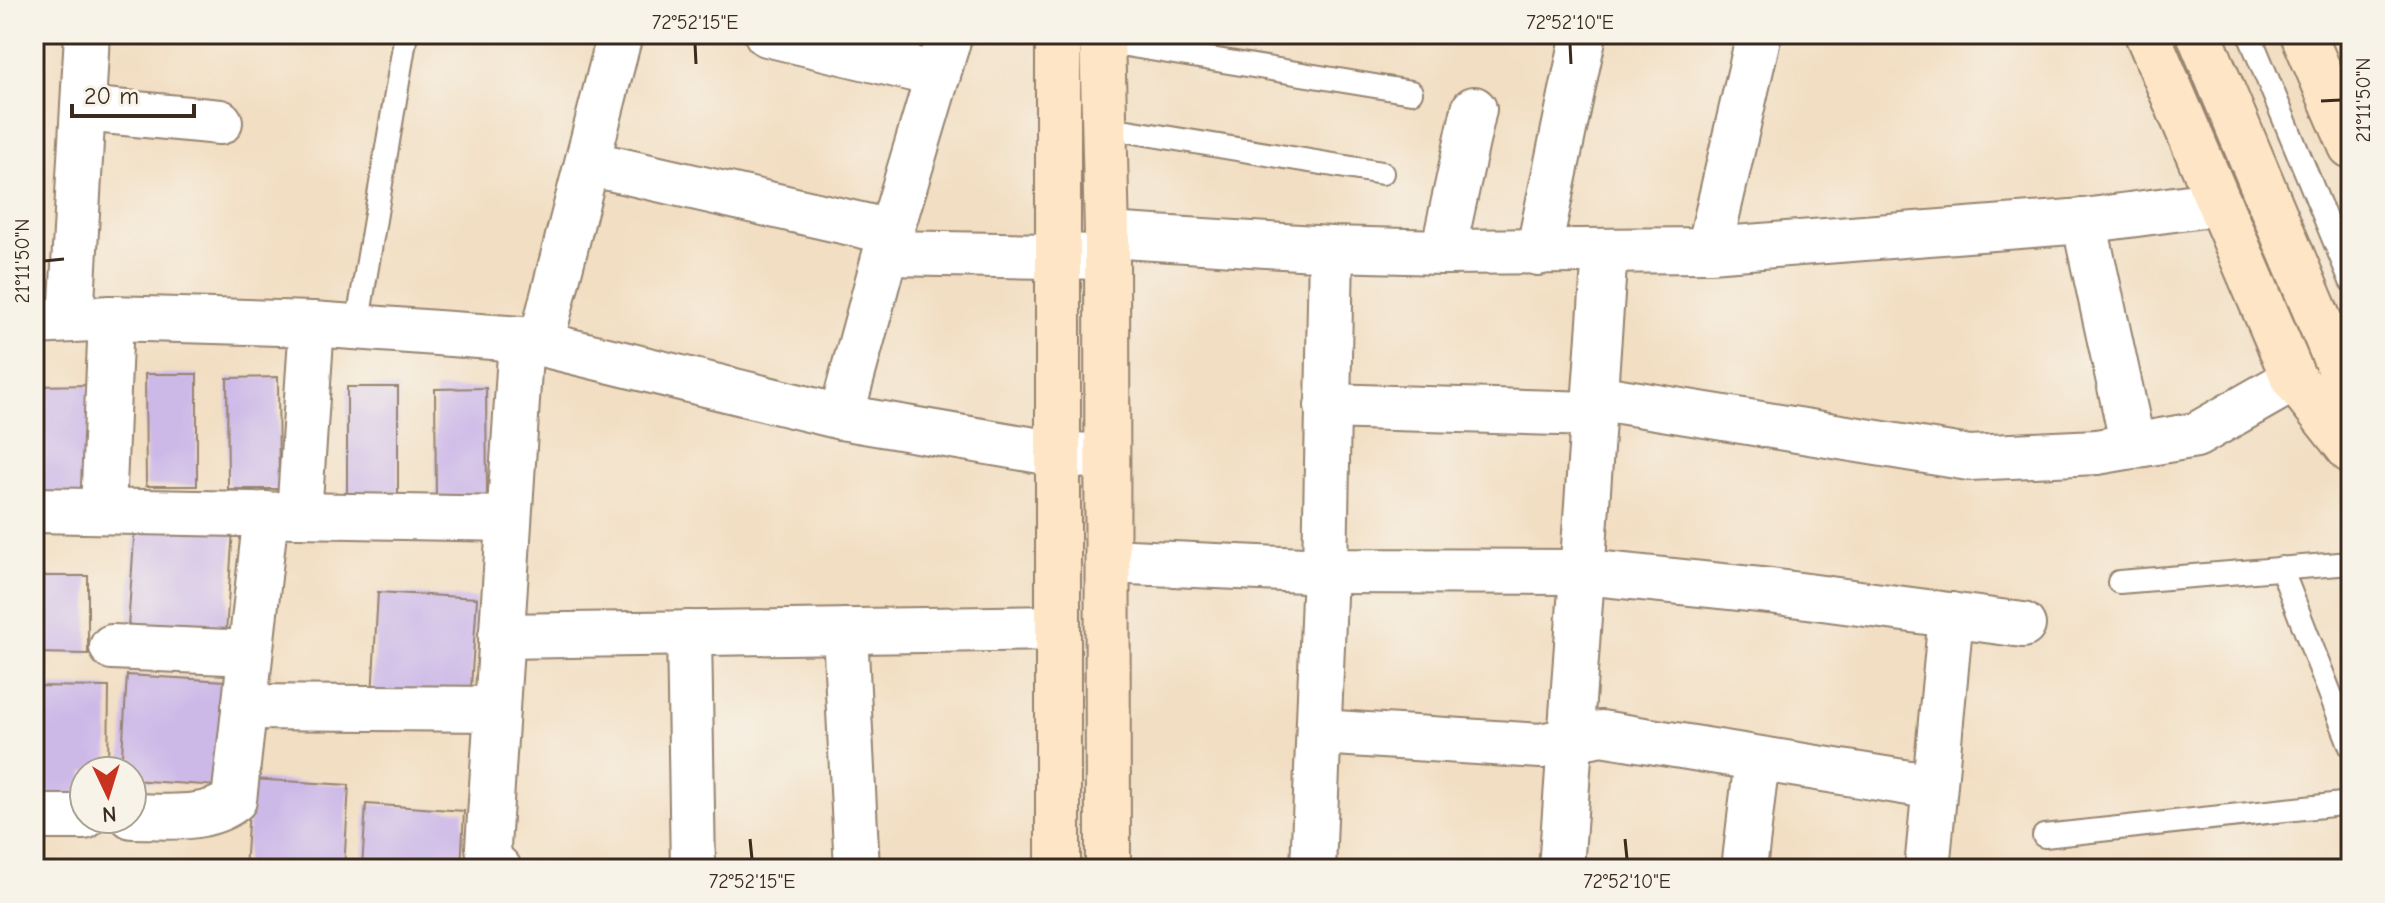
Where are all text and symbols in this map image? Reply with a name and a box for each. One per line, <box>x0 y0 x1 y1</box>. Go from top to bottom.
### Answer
text: 72°52'15"E <box>652 11 738 34</box>
text: 72°52'10"E <box>1526 11 1614 34</box>
text: 21°11'50"N <box>2352 58 2375 142</box>
scale bar <box>72 68 194 118</box>
text: 20 m <box>84 82 139 110</box>
text: 21°11'50"N <box>11 219 34 303</box>
north arrow <box>68 755 148 835</box>
text: N <box>101 800 117 827</box>
text: 72°52'15"E <box>709 870 795 893</box>
text: 72°52'10"E <box>1583 870 1671 893</box>

